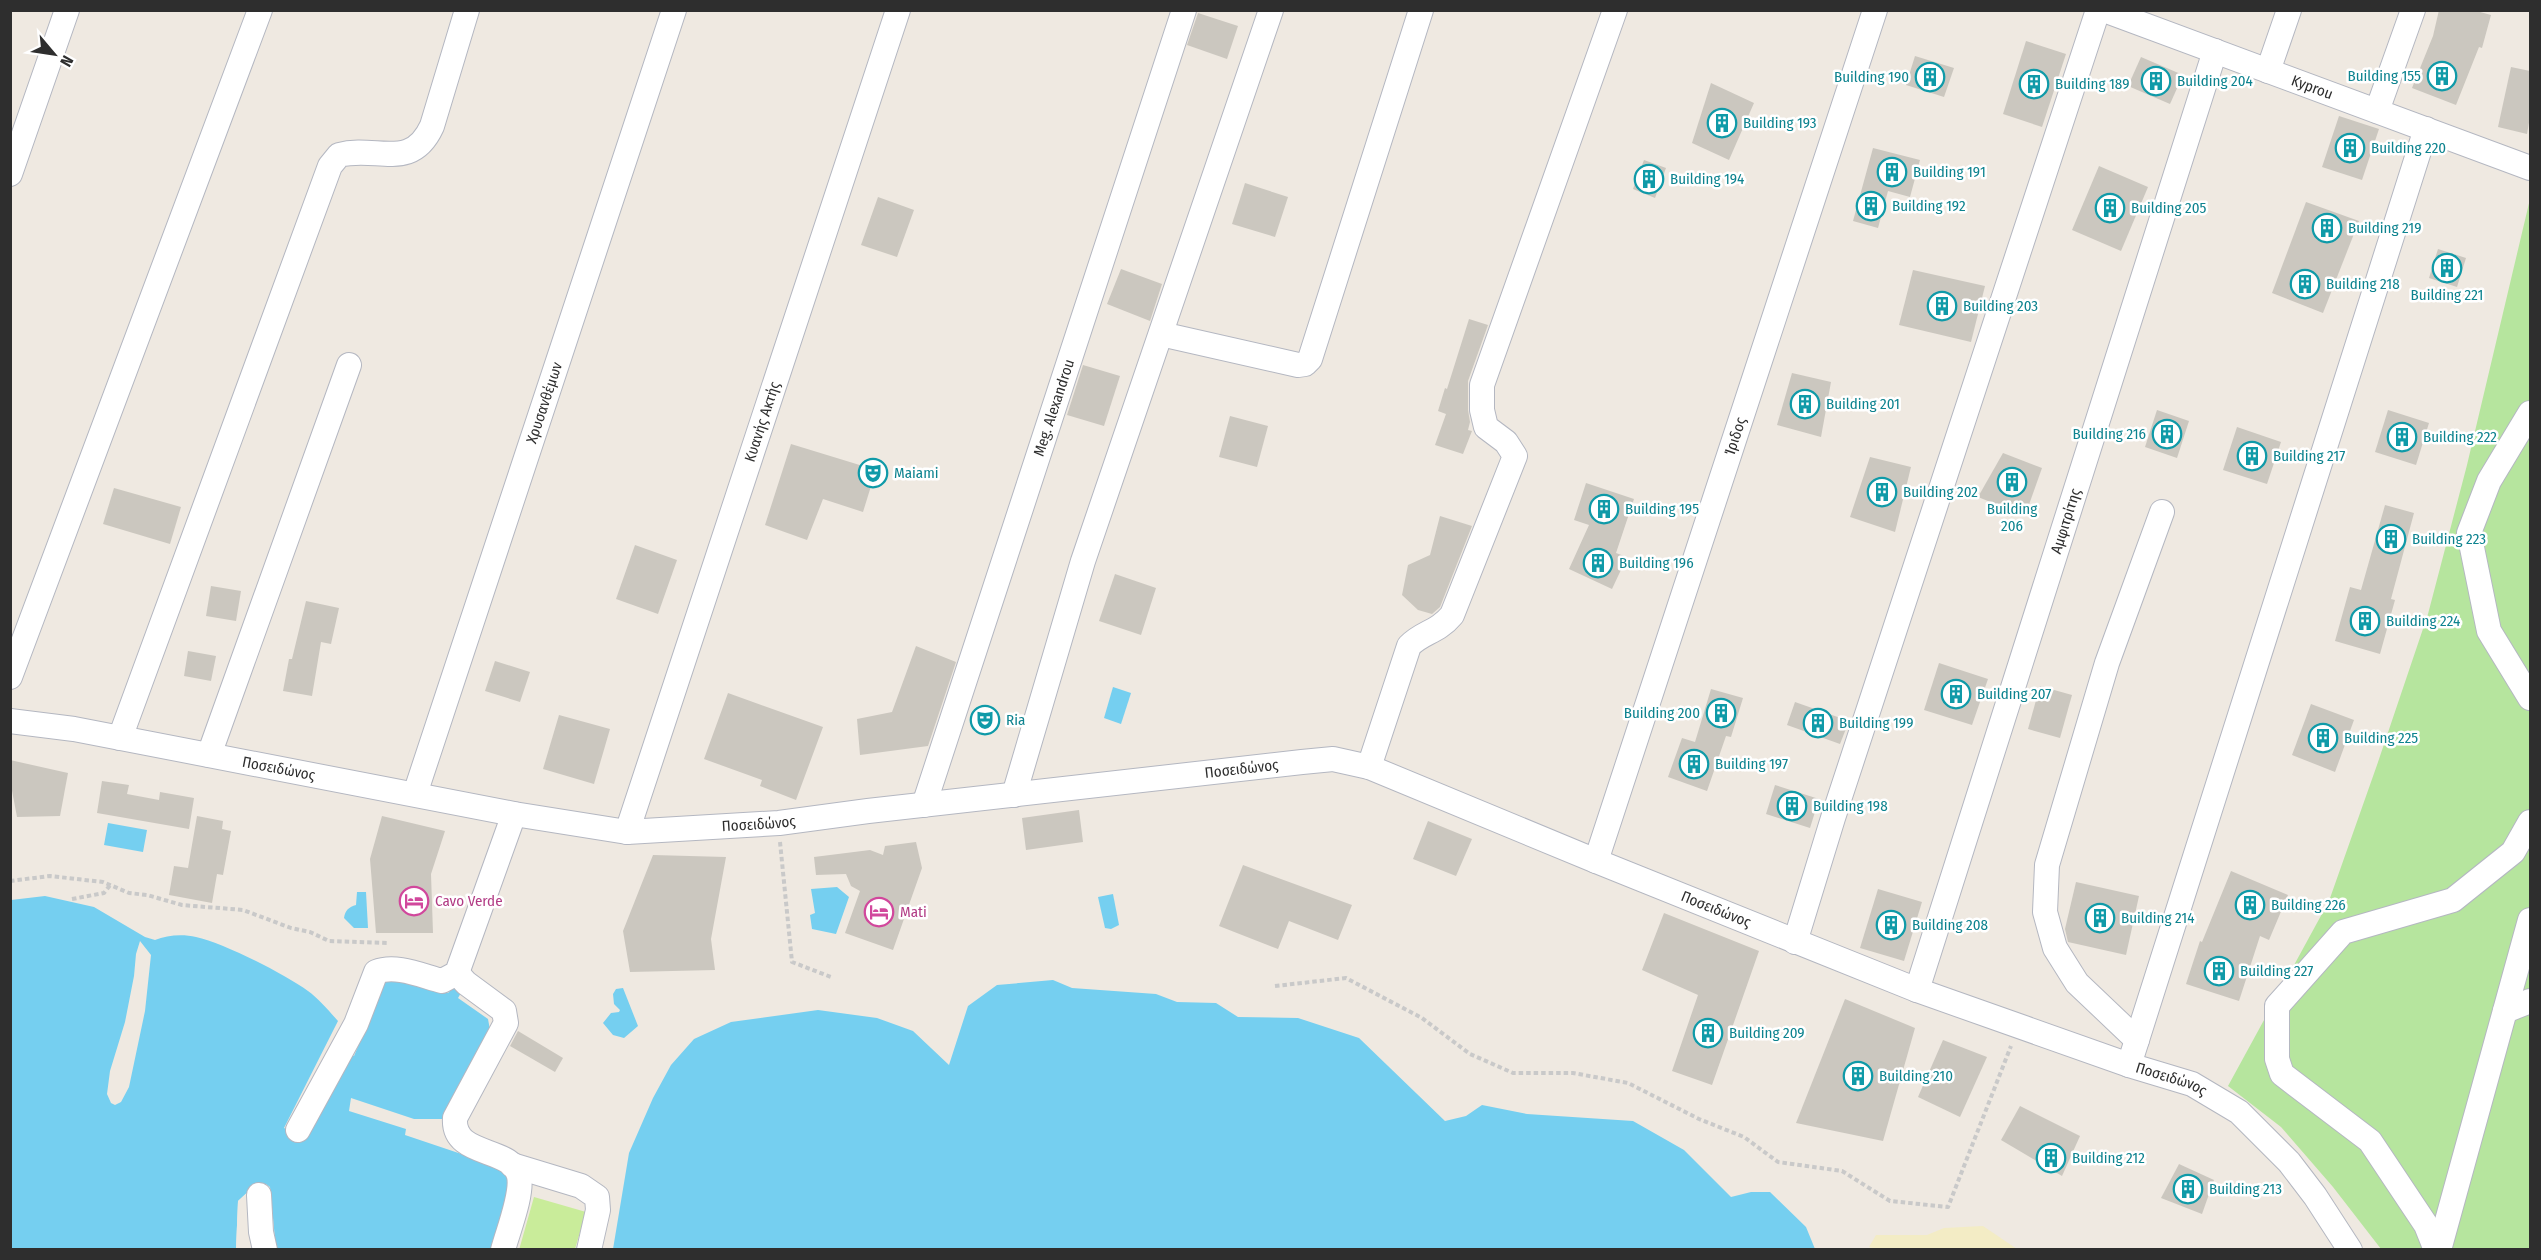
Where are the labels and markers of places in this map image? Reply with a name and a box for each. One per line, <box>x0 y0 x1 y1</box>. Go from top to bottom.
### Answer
building icon: Building 155 <box>2426 60 2458 92</box>
building icon: Building 190 <box>1914 61 1946 93</box>
building icon: Building 204 <box>2140 65 2172 97</box>
place label: Building 155 <box>2347 67 2421 85</box>
place label: Building 190 <box>1834 68 1909 86</box>
building icon: Building 189 <box>2018 68 2050 100</box>
place label: Building 204 <box>2177 72 2253 90</box>
place label: Building 189 <box>2055 75 2129 93</box>
building icon: Building 193 <box>1706 107 1738 139</box>
place label: Building 193 <box>1743 114 1817 132</box>
building icon: Building 220 <box>2334 132 2366 164</box>
place label: Building 220 <box>2371 139 2446 157</box>
building icon: Building 191 <box>1876 156 1908 188</box>
building icon: Building 194 <box>1633 163 1665 195</box>
place label: Building 191 <box>1913 163 1986 181</box>
place label: Building 194 <box>1670 170 1744 188</box>
building icon: Building 192 <box>1855 190 1887 222</box>
building icon: Building 205 <box>2094 192 2126 224</box>
place label: Building 192 <box>1892 197 1966 215</box>
place label: Building 205 <box>2131 199 2206 217</box>
building icon: Building 219 <box>2311 212 2343 244</box>
place label: Building 219 <box>2348 219 2421 237</box>
building icon: Building 221 <box>2431 252 2463 284</box>
building icon: Building 218 <box>2289 268 2321 300</box>
place label: Building 218 <box>2326 275 2400 293</box>
place label: Building 221 <box>2411 286 2483 304</box>
building icon: Building 203 <box>1926 290 1958 322</box>
place label: Building 203 <box>1963 297 2038 315</box>
building icon: Building 201 <box>1789 388 1821 420</box>
place label: Building 201 <box>1826 395 1900 413</box>
building icon: Building 216 <box>2151 418 2183 450</box>
building icon: Building 222 <box>2386 421 2418 453</box>
place label: Building 216 <box>2072 425 2146 443</box>
place label: Building 222 <box>2423 428 2497 446</box>
building icon: Building 217 <box>2236 440 2268 472</box>
place label: Building 217 <box>2273 447 2345 465</box>
theatre icon: Maiami <box>857 457 889 489</box>
place label: Maiami <box>894 464 938 482</box>
building icon: Building 206 <box>1996 466 2028 498</box>
building icon: Building 202 <box>1866 476 1898 508</box>
place label: Building 202 <box>1903 483 1978 501</box>
building icon: Building 195 <box>1588 493 1620 525</box>
place label: Building 195 <box>1625 500 1699 518</box>
place label: Building 206 <box>1987 500 2037 535</box>
building icon: Building 223 <box>2375 523 2407 555</box>
place label: Building 223 <box>2412 530 2486 548</box>
building icon: Building 196 <box>1582 547 1614 579</box>
place label: Building 196 <box>1619 554 1694 572</box>
building icon: Building 224 <box>2349 605 2381 637</box>
place label: Building 224 <box>2386 612 2460 630</box>
building icon: Building 207 <box>1940 678 1972 710</box>
place label: Building 207 <box>1977 685 2051 703</box>
building icon: Building 200 <box>1705 697 1737 729</box>
theatre icon: Ria <box>969 704 1001 736</box>
place label: Building 200 <box>1624 704 1700 722</box>
building icon: Building 199 <box>1802 707 1834 739</box>
place label: Ria <box>1006 711 1025 729</box>
place label: Building 199 <box>1839 714 1913 732</box>
building icon: Building 225 <box>2307 722 2339 754</box>
place label: Building 225 <box>2344 729 2418 747</box>
building icon: Building 197 <box>1678 748 1710 780</box>
place label: Building 197 <box>1715 755 1788 773</box>
building icon: Building 198 <box>1776 790 1808 822</box>
place label: Building 198 <box>1813 797 1888 815</box>
hotel icon: Cavo Verde <box>398 885 430 917</box>
building icon: Building 226 <box>2234 889 2266 921</box>
place label: Cavo Verde <box>435 892 503 910</box>
hotel icon: Mati <box>863 896 895 928</box>
place label: Building 226 <box>2271 896 2346 914</box>
building icon: Building 214 <box>2084 902 2116 934</box>
place label: Mati <box>900 903 927 921</box>
building icon: Building 208 <box>1875 909 1907 941</box>
place label: Building 214 <box>2121 909 2194 927</box>
place label: Building 208 <box>1912 916 1988 934</box>
building icon: Building 227 <box>2203 955 2235 987</box>
place label: Building 227 <box>2240 962 2313 980</box>
building icon: Building 209 <box>1692 1017 1724 1049</box>
place label: Building 209 <box>1729 1024 1805 1042</box>
building icon: Building 210 <box>1842 1060 1874 1092</box>
place label: Building 210 <box>1879 1067 1953 1085</box>
building icon: Building 212 <box>2035 1142 2067 1174</box>
place label: Building 212 <box>2072 1149 2145 1167</box>
building icon: Building 213 <box>2172 1173 2204 1205</box>
place label: Building 213 <box>2209 1180 2282 1198</box>

